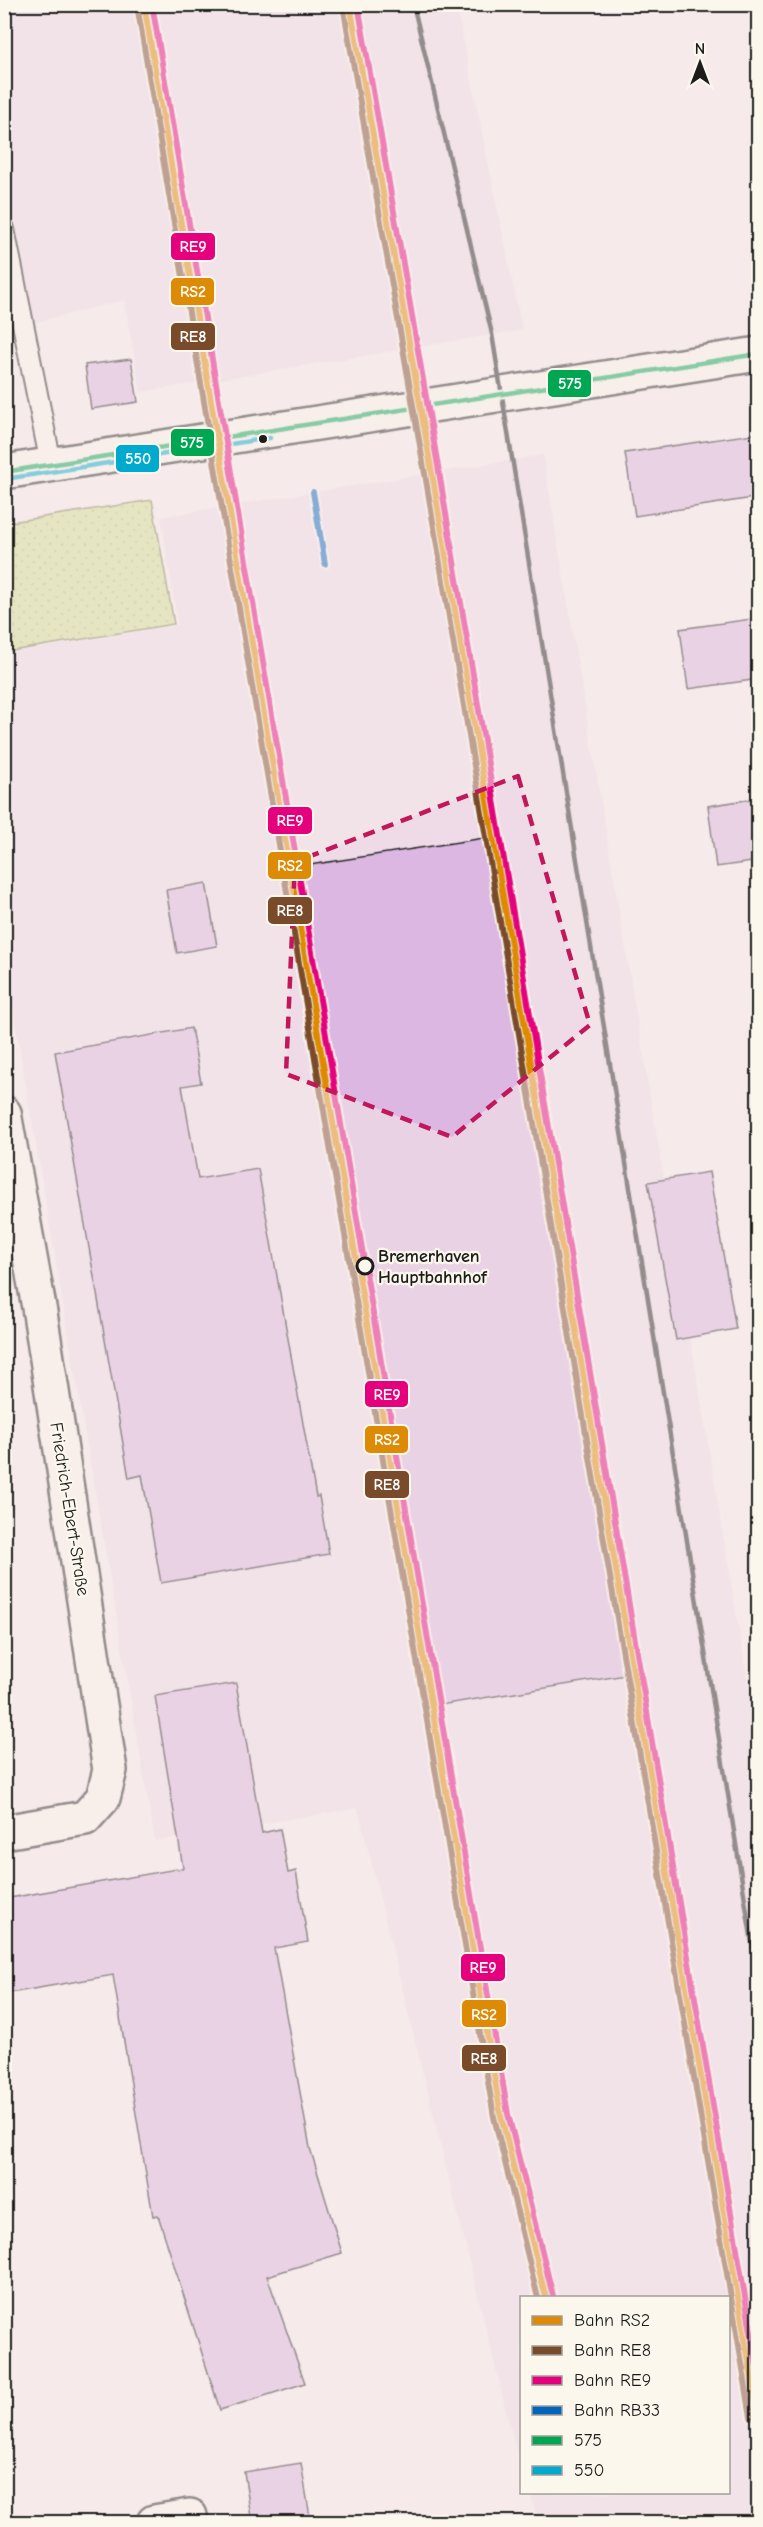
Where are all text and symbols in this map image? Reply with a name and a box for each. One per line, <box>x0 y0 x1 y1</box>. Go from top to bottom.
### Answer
north arrow <box>670 33 730 93</box>
text: N <box>695 40 705 58</box>
line badge: RE9 <box>170 232 216 261</box>
text: RE9 <box>179 238 207 256</box>
line badge: RS2 <box>170 277 215 306</box>
text: RS2 <box>180 283 206 301</box>
line badge: RE8 <box>170 322 216 351</box>
text: RE8 <box>179 328 207 346</box>
line badge: 575 <box>547 369 592 398</box>
text: 575 <box>558 375 582 393</box>
line badge: 575 <box>170 428 215 457</box>
unlabelled marker <box>257 433 269 445</box>
text: 575 <box>180 434 204 452</box>
line badge: 550 <box>115 444 160 473</box>
text: 550 <box>125 450 151 468</box>
line badge: RE9 <box>267 806 313 835</box>
text: RE9 <box>276 812 304 830</box>
line badge: RS2 <box>267 851 312 880</box>
text: RS2 <box>277 857 303 875</box>
line badge: RE8 <box>267 896 313 925</box>
text: RE8 <box>276 902 304 920</box>
place label: Bremerhaven Hauptbahnhof <box>378 1246 488 1288</box>
marker: Bremerhaven Hauptbahnhof <box>356 1257 374 1275</box>
line badge: RE9 <box>364 1380 409 1408</box>
text: RE9 <box>373 1386 401 1404</box>
street label: Friedrich-Ebert-Straße <box>45 1421 94 1597</box>
line badge: RS2 <box>364 1425 409 1454</box>
text: RS2 <box>374 1431 400 1449</box>
line badge: RE8 <box>364 1470 410 1499</box>
text: RE8 <box>373 1476 401 1494</box>
line badge: RE9 <box>460 1953 506 1982</box>
text: RE9 <box>469 1959 497 1977</box>
line badge: RS2 <box>461 1999 507 2028</box>
text: RS2 <box>471 2006 497 2024</box>
line badge: RE8 <box>461 2044 507 2072</box>
text: RE8 <box>470 2050 498 2068</box>
legend <box>520 2296 730 2494</box>
text: Bahn RS2 <box>574 2310 650 2331</box>
text: Bahn RE8 <box>574 2340 651 2361</box>
text: Bahn RE9 <box>574 2370 651 2391</box>
text: Bahn RB33 <box>574 2400 660 2421</box>
text: 575 <box>574 2430 602 2451</box>
text: 550 <box>574 2460 604 2481</box>

